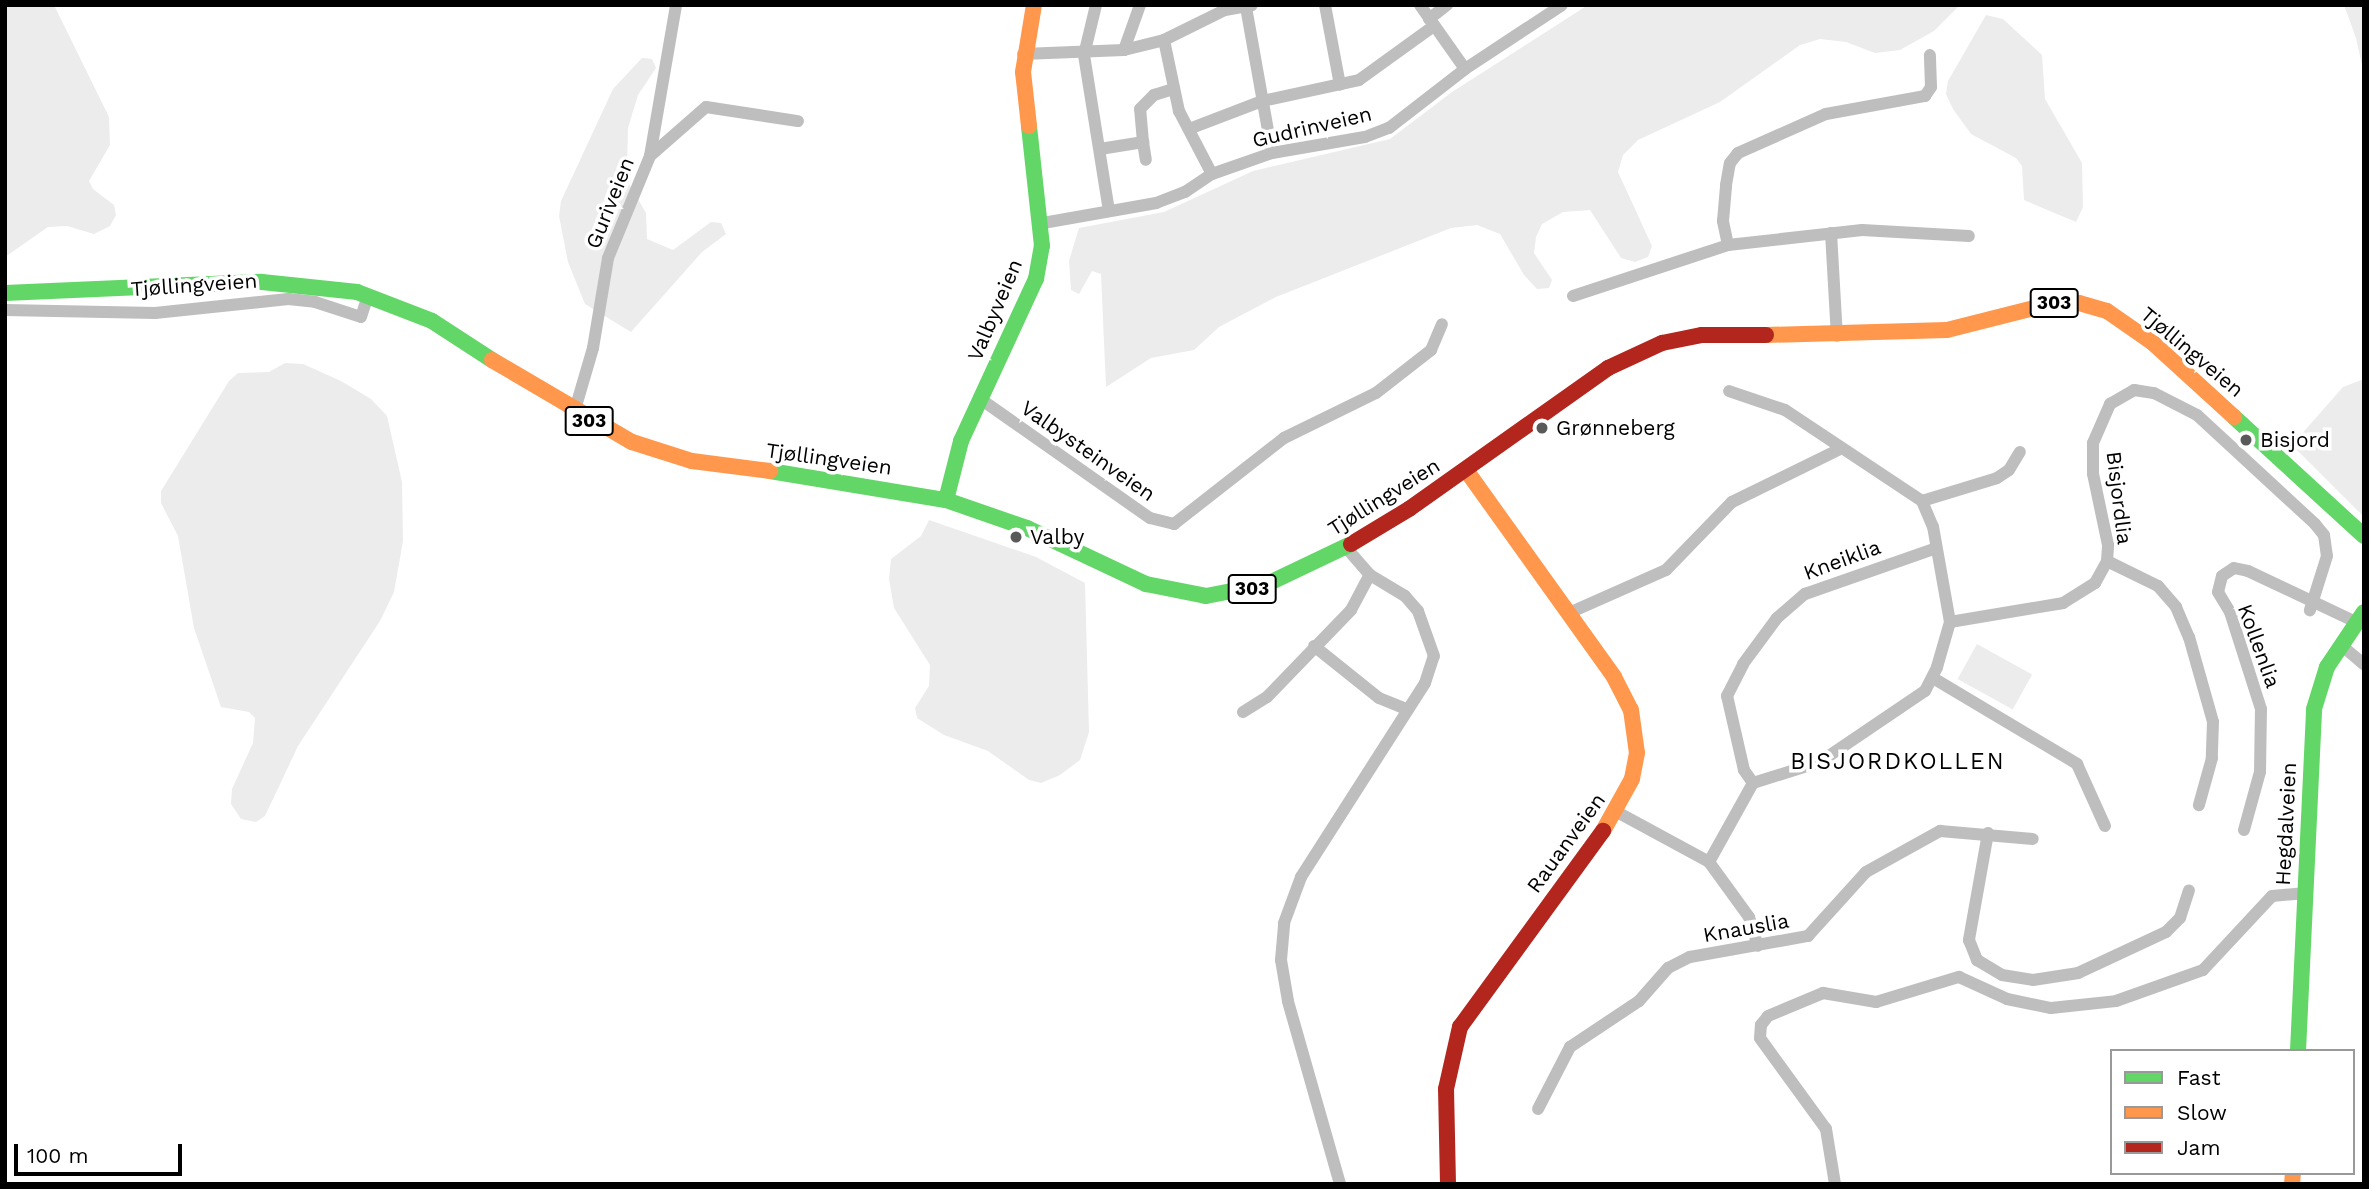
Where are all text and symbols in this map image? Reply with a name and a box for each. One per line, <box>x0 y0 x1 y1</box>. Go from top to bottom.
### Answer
street label: Gudrinveien <box>1250 101 1374 153</box>
street label: Guriveien <box>580 154 640 252</box>
street label: Valbyveien <box>962 255 1028 365</box>
street label: Tjøllingveien <box>130 268 258 302</box>
road number: 303 <box>2030 288 2078 318</box>
street label: Tjøllingveien <box>2135 302 2249 402</box>
street label: Valbysteinveien <box>1016 395 1160 507</box>
road number: 303 <box>564 406 614 436</box>
place label: Grønneberg <box>1556 415 1675 441</box>
marker: Grønneberg <box>1534 420 1550 436</box>
place label: Bisjord <box>2260 427 2330 453</box>
marker: Bisjord <box>2238 432 2254 448</box>
street label: Tjøllingveien <box>764 438 894 480</box>
street label: Bisjordlia <box>2101 450 2137 546</box>
street label: Tjøllingveien <box>1324 453 1444 541</box>
place label: Valby <box>1030 524 1084 550</box>
marker: Valby <box>1008 529 1024 545</box>
street label: Kneiklia <box>1800 534 1884 586</box>
road number: 303 <box>1228 574 1276 604</box>
street label: Kollenlia <box>2232 601 2286 691</box>
district label: BISJORDKOLLEN <box>1792 748 2004 776</box>
street label: Hegdalveien <box>2270 762 2302 886</box>
street label: Rauanveien <box>1521 788 1611 898</box>
street label: Knauslia <box>1701 908 1791 948</box>
legend <box>2110 1049 2355 1175</box>
text: Fast <box>2177 1065 2221 1090</box>
text: Slow <box>2177 1100 2227 1125</box>
scale bar <box>18 1130 186 1174</box>
text: Jam <box>2177 1135 2220 1160</box>
text: 100 m <box>27 1143 89 1168</box>

